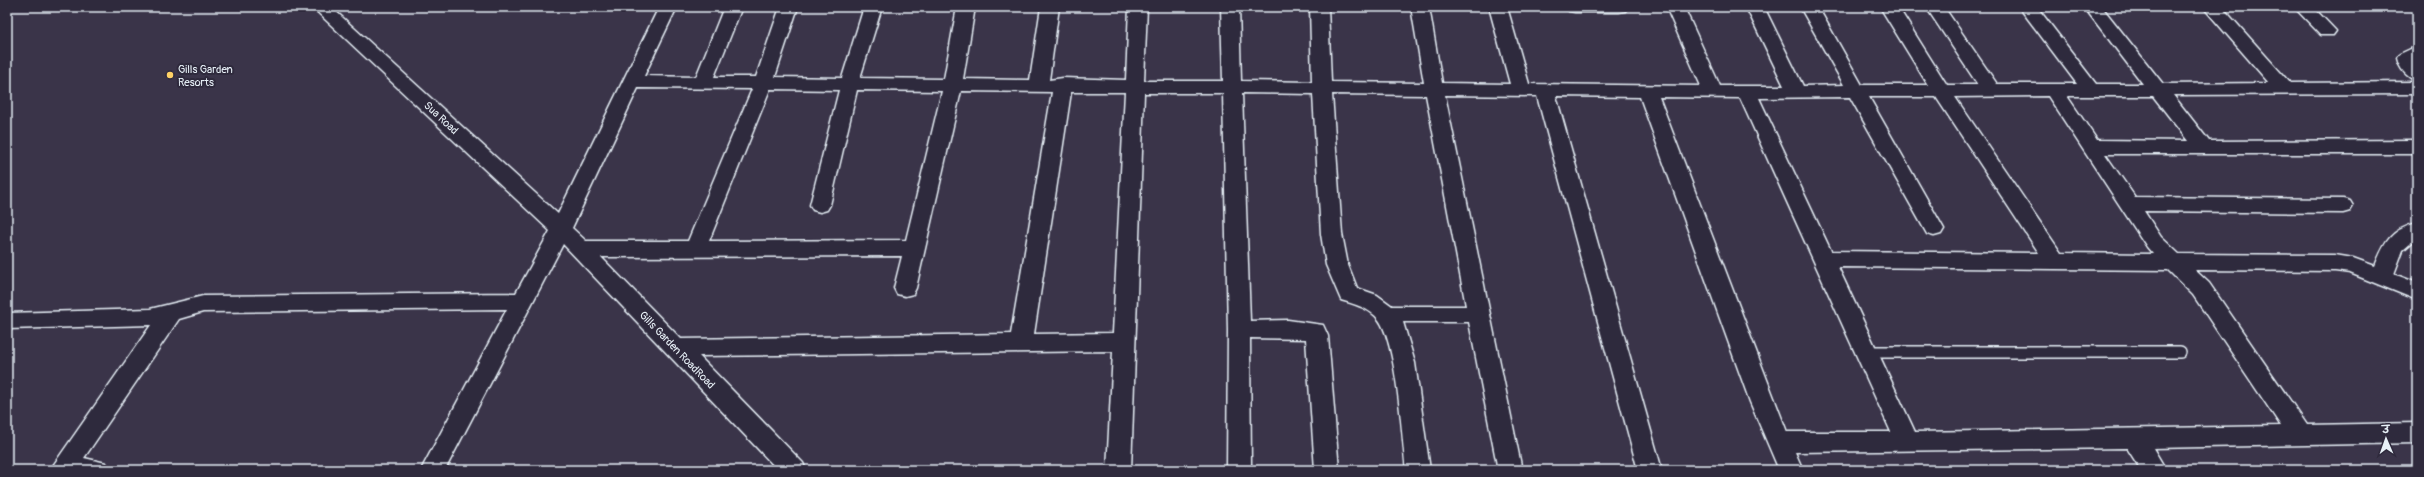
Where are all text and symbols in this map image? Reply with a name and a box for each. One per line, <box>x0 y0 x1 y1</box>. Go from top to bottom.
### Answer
place label: Gills Garden Resorts <box>178 63 233 89</box>
marker: Gills Garden Resorts <box>165 70 175 80</box>
street label: Sua Road <box>421 99 461 137</box>
street label: Gills Garden RoadRoad <box>637 309 717 391</box>
north arrow <box>2366 419 2406 459</box>
text: उ <box>2381 423 2391 436</box>

